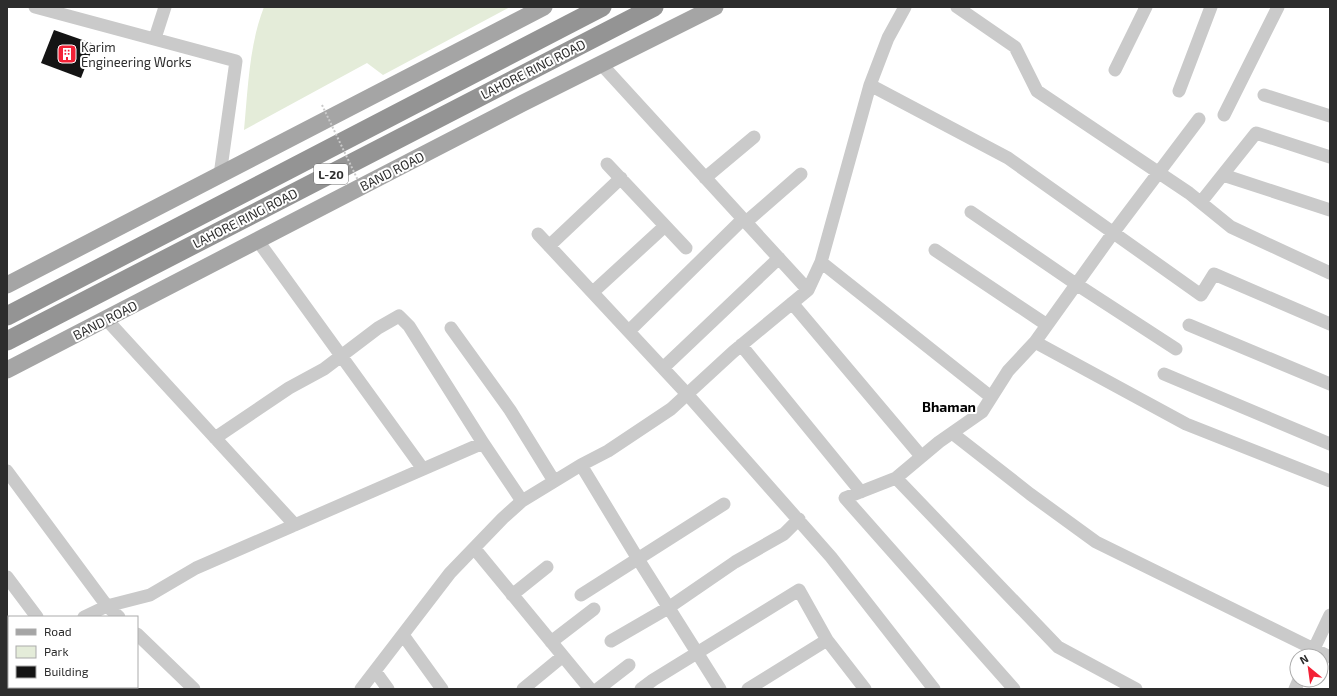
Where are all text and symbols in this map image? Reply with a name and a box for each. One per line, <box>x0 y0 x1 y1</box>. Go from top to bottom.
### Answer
street label: LAHORE RING ROAD <box>478 36 588 102</box>
place label: Karim Engineering Works <box>81 39 192 70</box>
building icon: Karim Engineering Works <box>56 43 78 65</box>
street label: BAND ROAD <box>357 148 427 194</box>
road number: L-20 <box>314 164 348 184</box>
street label: LAHORE RING ROAD <box>190 185 300 251</box>
street label: BAND ROAD <box>70 297 140 343</box>
district label: Bhaman <box>922 398 976 415</box>
legend <box>8 616 138 688</box>
text: Road <box>44 624 72 638</box>
text: Park <box>44 644 69 658</box>
north arrow <box>1289 648 1329 688</box>
text: N <box>1297 651 1311 666</box>
text: Building <box>44 664 89 678</box>

